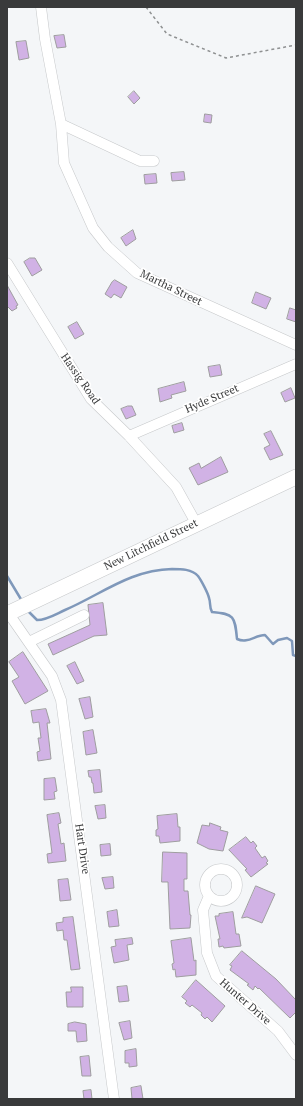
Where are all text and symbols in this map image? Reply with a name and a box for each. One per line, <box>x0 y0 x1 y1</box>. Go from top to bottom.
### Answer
street label: Martha Street <box>138 267 204 309</box>
street label: Hassig Road <box>58 351 102 407</box>
street label: Hyde Street <box>183 382 241 416</box>
street label: New Litchfield Street <box>102 517 200 573</box>
street label: Hart Drive <box>72 823 92 875</box>
street label: Hunter Drive <box>217 976 273 1028</box>

